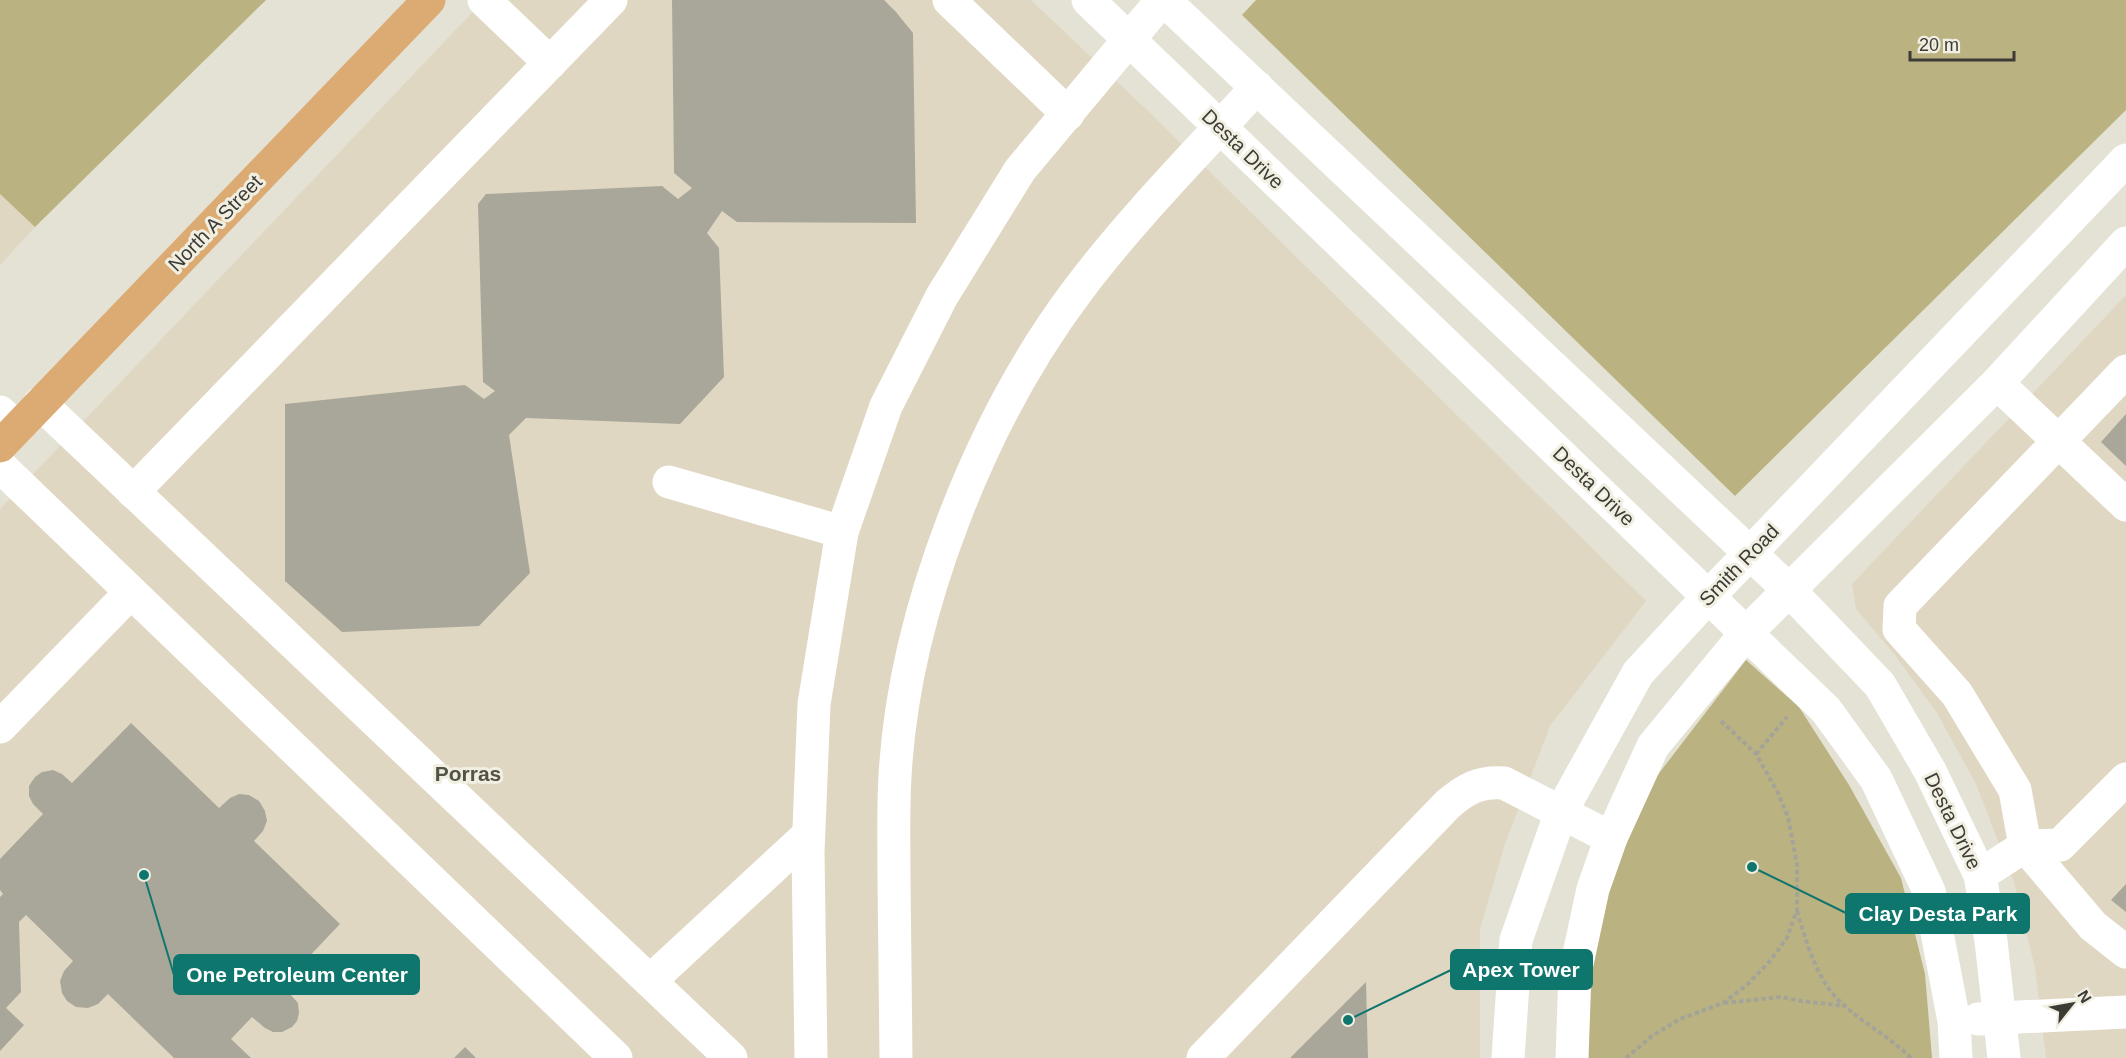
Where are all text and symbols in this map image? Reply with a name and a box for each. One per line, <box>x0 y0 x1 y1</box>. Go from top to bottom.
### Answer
scale bar <box>1910 24 2014 62</box>
text: 20 m <box>1919 35 1959 55</box>
street label: Desta Drive <box>1198 105 1288 193</box>
street label: North A Street <box>164 170 266 275</box>
street label: Desta Drive <box>1549 442 1639 530</box>
street label: Smith Road <box>1695 520 1783 610</box>
district label: Porras <box>435 762 501 785</box>
street label: Desta Drive <box>1920 769 1986 873</box>
callout: Clay Desta Park <box>1846 894 2029 933</box>
text: Clay Desta Park <box>1859 902 2018 925</box>
callout: Apex Tower <box>1451 950 1592 989</box>
callout: One Petroleum Center <box>174 955 419 994</box>
text: Apex Tower <box>1462 958 1580 981</box>
text: One Petroleum Center <box>186 963 408 986</box>
north arrow <box>2042 974 2102 1034</box>
text: N <box>2074 987 2095 1006</box>

